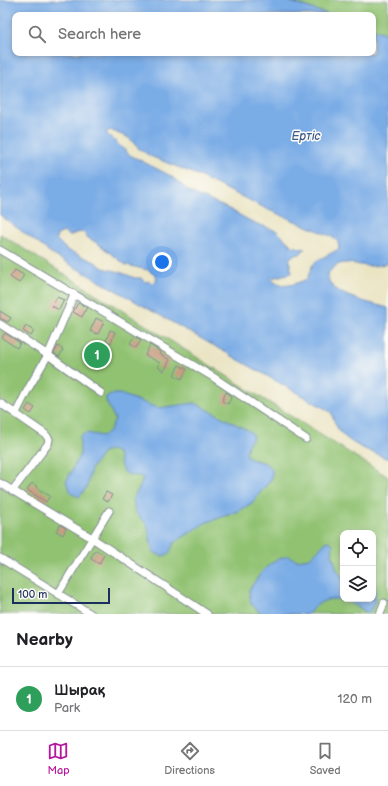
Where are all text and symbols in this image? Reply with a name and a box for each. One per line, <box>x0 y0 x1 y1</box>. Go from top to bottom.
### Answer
search box <box>12 12 376 56</box>
icon: search <box>26 23 48 45</box>
text: Search here <box>58 25 141 44</box>
water label: Ертіс <box>291 129 321 144</box>
your location <box>152 252 172 272</box>
pin: 1 <box>84 340 110 370</box>
map controls <box>340 530 376 602</box>
button: locate <box>340 530 376 566</box>
button: layers <box>340 566 376 602</box>
scale bar <box>12 586 110 605</box>
text: 100 m <box>18 588 47 601</box>
text: Nearby <box>16 630 73 650</box>
text: Шырақ <box>54 681 105 700</box>
text: 1 <box>26 691 32 707</box>
text: 120 m <box>337 691 372 707</box>
text: Park <box>54 700 80 716</box>
tab: Map <box>47 740 70 777</box>
tab: Directions <box>164 740 215 777</box>
tab: Saved <box>310 740 341 777</box>

